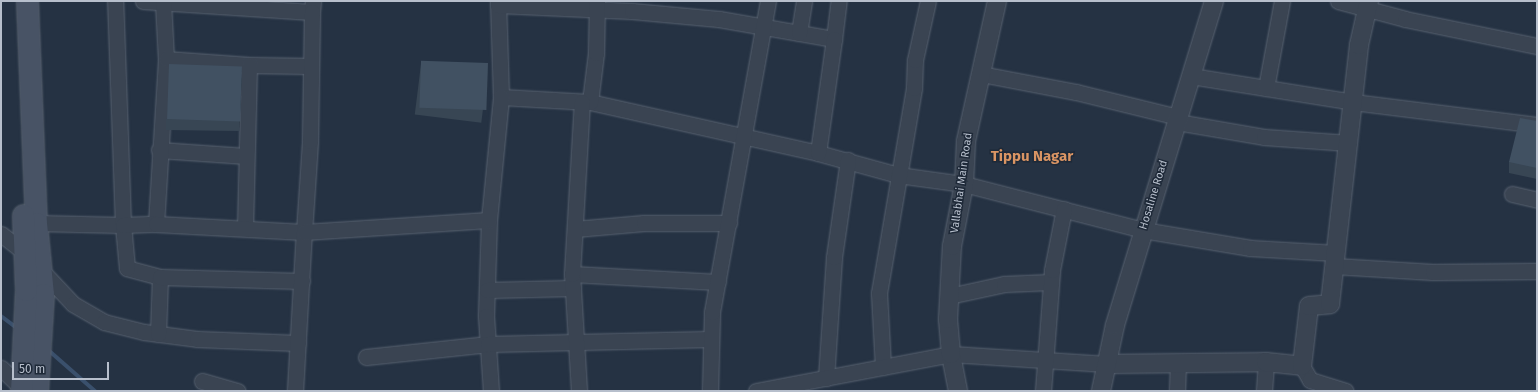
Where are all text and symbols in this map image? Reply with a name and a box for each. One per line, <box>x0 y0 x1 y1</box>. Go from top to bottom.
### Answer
street label: Vallabhai Main Road <box>948 132 976 234</box>
district label: Tippu Nagar <box>991 148 1073 166</box>
street label: Hosaline Road <box>1137 159 1171 231</box>
scale bar <box>14 354 111 380</box>
text: 50 m <box>19 362 45 376</box>

